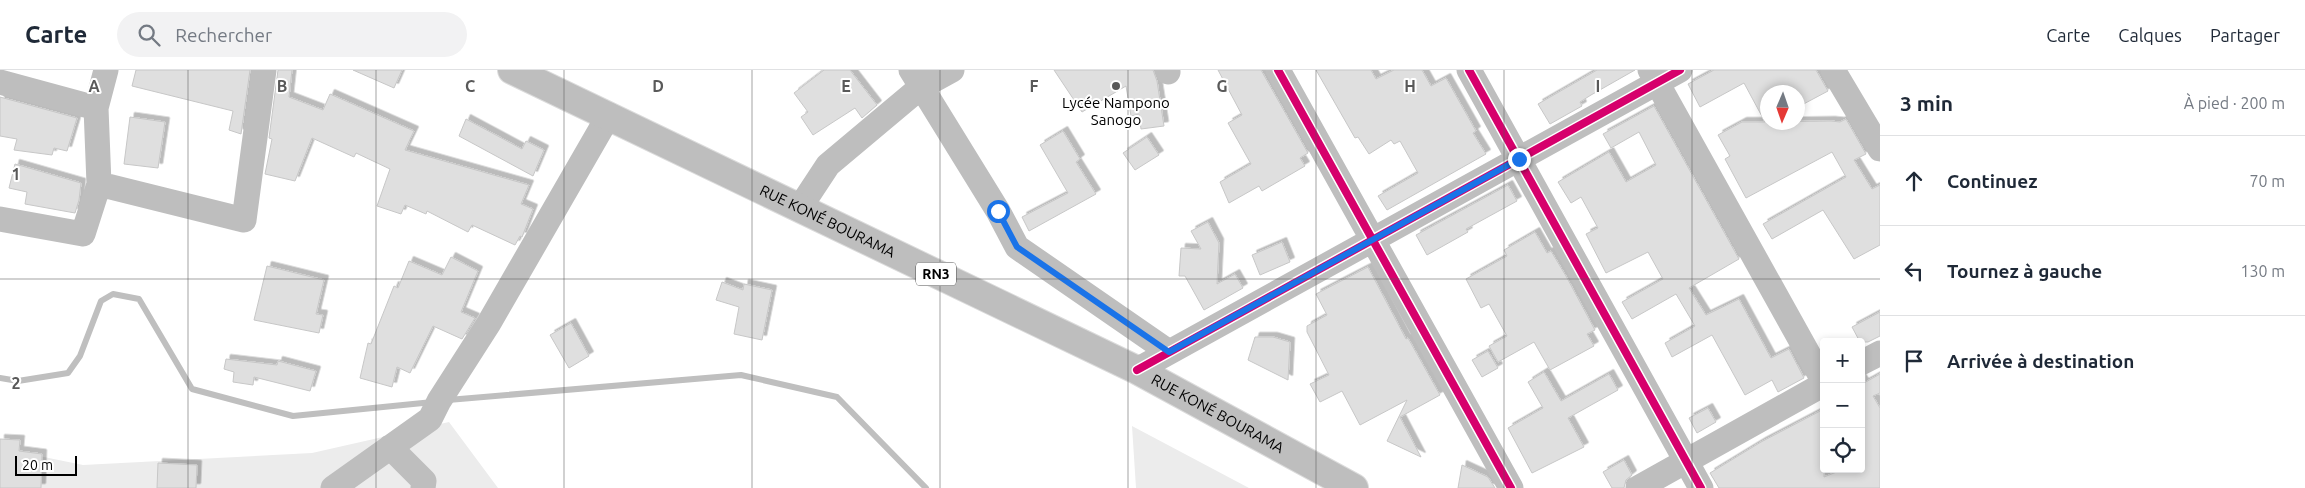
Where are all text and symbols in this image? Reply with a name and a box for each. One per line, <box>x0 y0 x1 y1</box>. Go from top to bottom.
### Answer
search box <box>117 12 467 57</box>
text: Carte <box>25 21 87 48</box>
icon: search <box>135 21 163 49</box>
text: Rechercher <box>175 24 272 46</box>
text: Carte <box>2046 25 2090 45</box>
text: Calques <box>2118 25 2182 45</box>
text: Partager <box>2210 25 2280 45</box>
text: A <box>88 77 100 95</box>
text: B <box>277 77 287 95</box>
text: C <box>465 77 475 95</box>
text: D <box>652 77 664 95</box>
text: E <box>841 77 851 95</box>
text: F <box>1030 77 1039 95</box>
text: G <box>1216 77 1228 95</box>
text: H <box>1404 77 1416 95</box>
text: I <box>1596 77 1600 95</box>
marker: Lycée Nampono Sanogo <box>1110 80 1122 92</box>
north arrow <box>1760 85 1805 130</box>
text: 3 min <box>1900 91 1953 115</box>
place label: Lycée Nampono Sanogo <box>1062 94 1170 128</box>
text: À pied · 200 m <box>2184 94 2285 112</box>
route end <box>1508 148 1531 171</box>
text: 1 <box>11 165 21 183</box>
icon: ahead <box>1900 167 1928 195</box>
text: Continuez <box>1947 170 2037 192</box>
text: 70 m <box>2249 172 2285 190</box>
street label: RUE KONÉ BOURAMA <box>757 181 898 261</box>
route start <box>987 200 1010 223</box>
icon: left <box>1900 257 1928 285</box>
text: Tournez à gauche <box>1947 260 2102 282</box>
road number: RN3 <box>916 262 956 285</box>
text: 130 m <box>2240 262 2285 280</box>
map controls <box>1820 338 1865 473</box>
button: + <box>1820 338 1865 383</box>
icon: arrive <box>1900 347 1928 375</box>
text: Arrivée à destination <box>1947 350 2134 372</box>
street label: RUE KONÉ BOURAMA <box>1149 371 1287 456</box>
text: 2 <box>11 374 21 392</box>
button: − <box>1820 383 1865 428</box>
button: locate <box>1820 428 1865 473</box>
scale bar <box>15 453 78 476</box>
text: 20 m <box>22 457 53 473</box>

